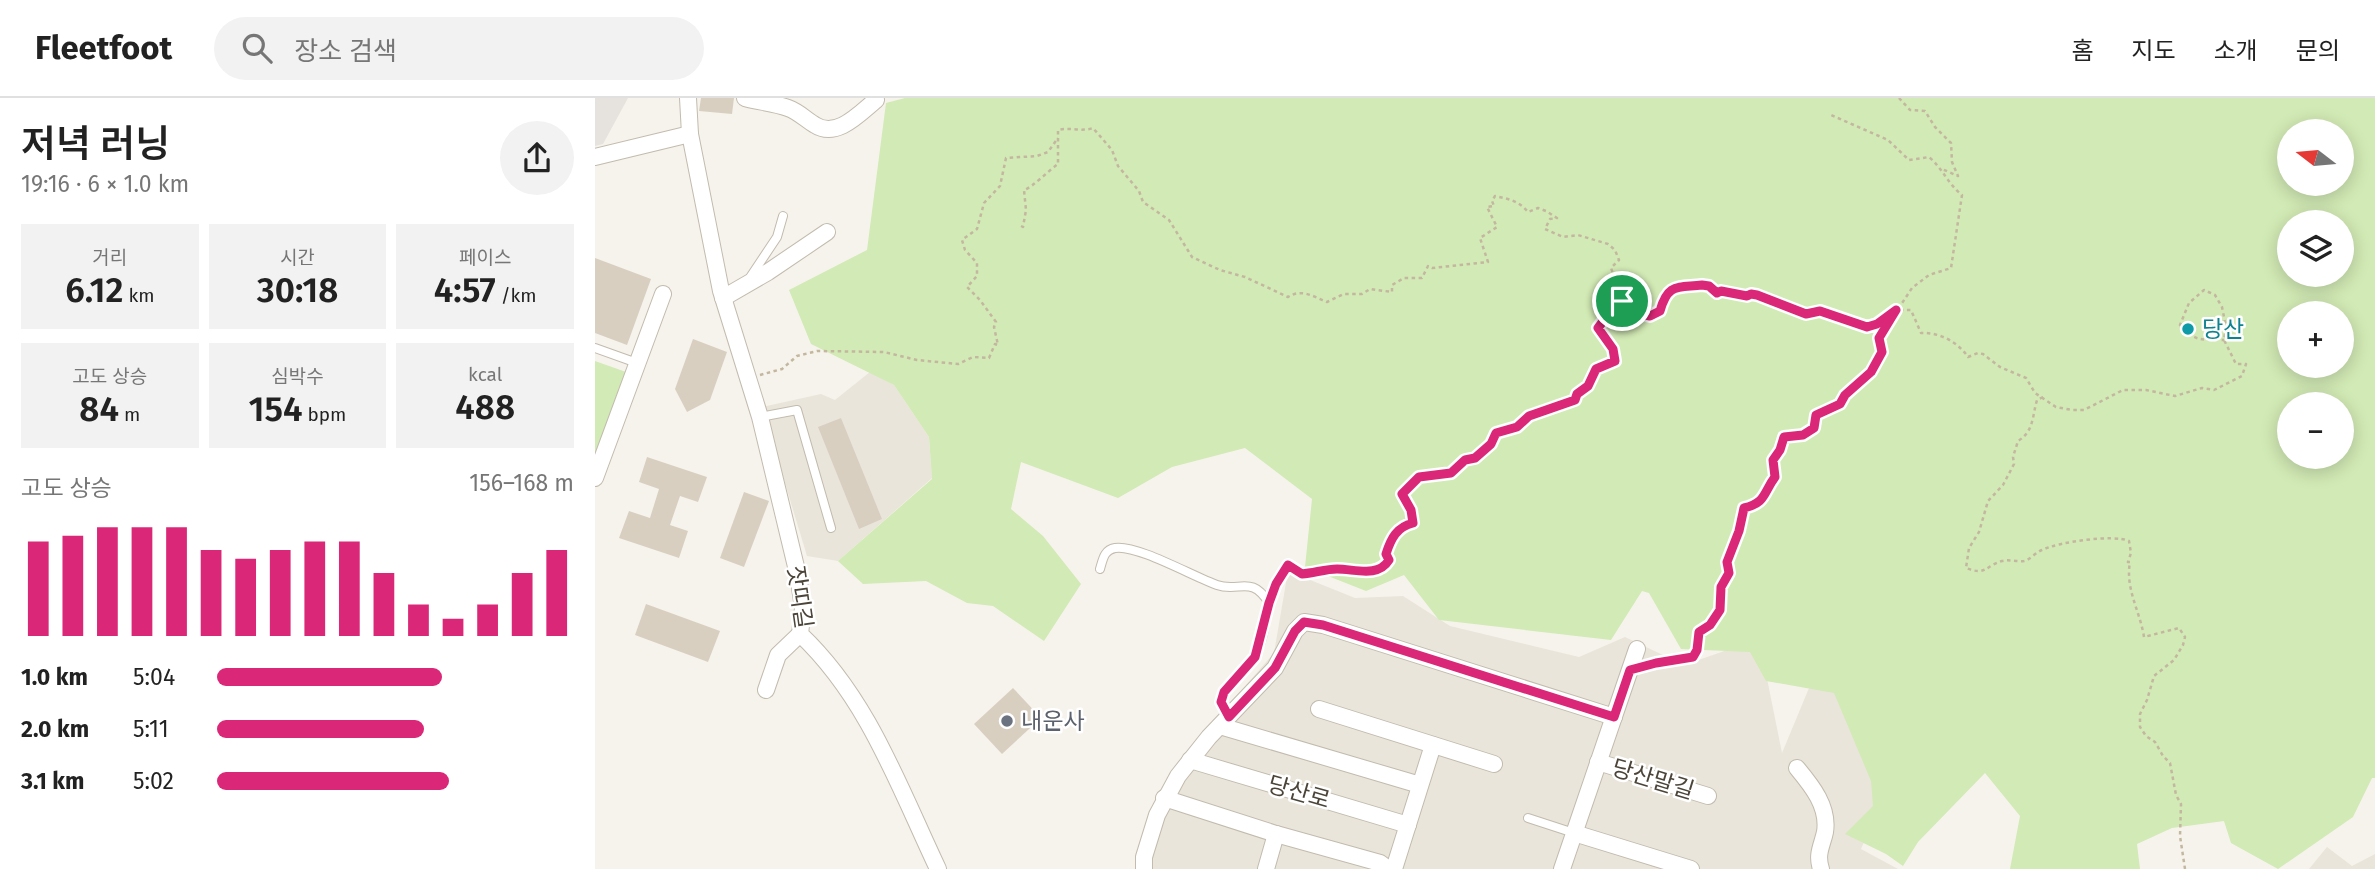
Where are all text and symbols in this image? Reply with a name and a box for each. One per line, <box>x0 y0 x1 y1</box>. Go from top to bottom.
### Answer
search box <box>214 17 704 80</box>
text: Fleetfoot <box>35 28 172 68</box>
icon: search <box>238 29 276 67</box>
text: 장소 검색 <box>294 36 397 67</box>
text: 홈 <box>2071 37 2093 65</box>
text: 지도 <box>2131 37 2176 65</box>
text: 소개 <box>2214 37 2258 65</box>
text: 문의 <box>2296 37 2340 65</box>
north arrow <box>2277 119 2354 196</box>
map controls <box>2277 119 2354 469</box>
text: 저녁 러닝 <box>21 121 170 167</box>
button: share <box>500 121 574 195</box>
text: 19:16 · 6 × 1.0 km <box>21 170 189 198</box>
button: layers <box>2277 210 2354 287</box>
text: 거리 <box>92 246 127 269</box>
text: 시간 <box>280 246 315 269</box>
text: 페이스 <box>459 246 511 269</box>
text: 6.12 <box>65 269 123 311</box>
text: 30:18 <box>257 269 338 311</box>
text: 4:57 <box>434 269 496 311</box>
pin <box>1592 271 1652 331</box>
icon: arrive <box>1603 282 1641 320</box>
text: km <box>123 284 154 307</box>
text: /km <box>496 284 537 307</box>
button: + <box>2277 301 2354 378</box>
place label: 당산 <box>2202 315 2244 343</box>
marker: 당산 <box>2180 321 2196 337</box>
text: kcal <box>468 363 502 386</box>
text: 고도 상승 <box>72 365 147 388</box>
text: 심박수 <box>271 365 324 388</box>
text: 488 <box>455 386 515 428</box>
text: 84 <box>79 388 119 430</box>
text: 154 <box>249 388 303 430</box>
button: − <box>2277 392 2354 469</box>
text: m <box>119 403 140 426</box>
text: bpm <box>303 403 346 426</box>
text: 156–168 m <box>469 469 574 497</box>
text: 고도 상승 <box>21 474 112 502</box>
street label: 잣띠길 <box>782 564 818 630</box>
text: 1.0 km <box>21 663 88 691</box>
text: 5:04 <box>133 663 175 691</box>
place label: 내운사 <box>1021 707 1084 735</box>
marker: 내운사 <box>999 713 1015 729</box>
text: 2.0 km <box>21 715 89 743</box>
text: 5:11 <box>133 715 169 743</box>
street label: 당산말길 <box>1608 753 1698 805</box>
text: 3.1 km <box>21 767 84 795</box>
text: 5:02 <box>133 767 174 795</box>
street label: 당산로 <box>1265 770 1333 814</box>

